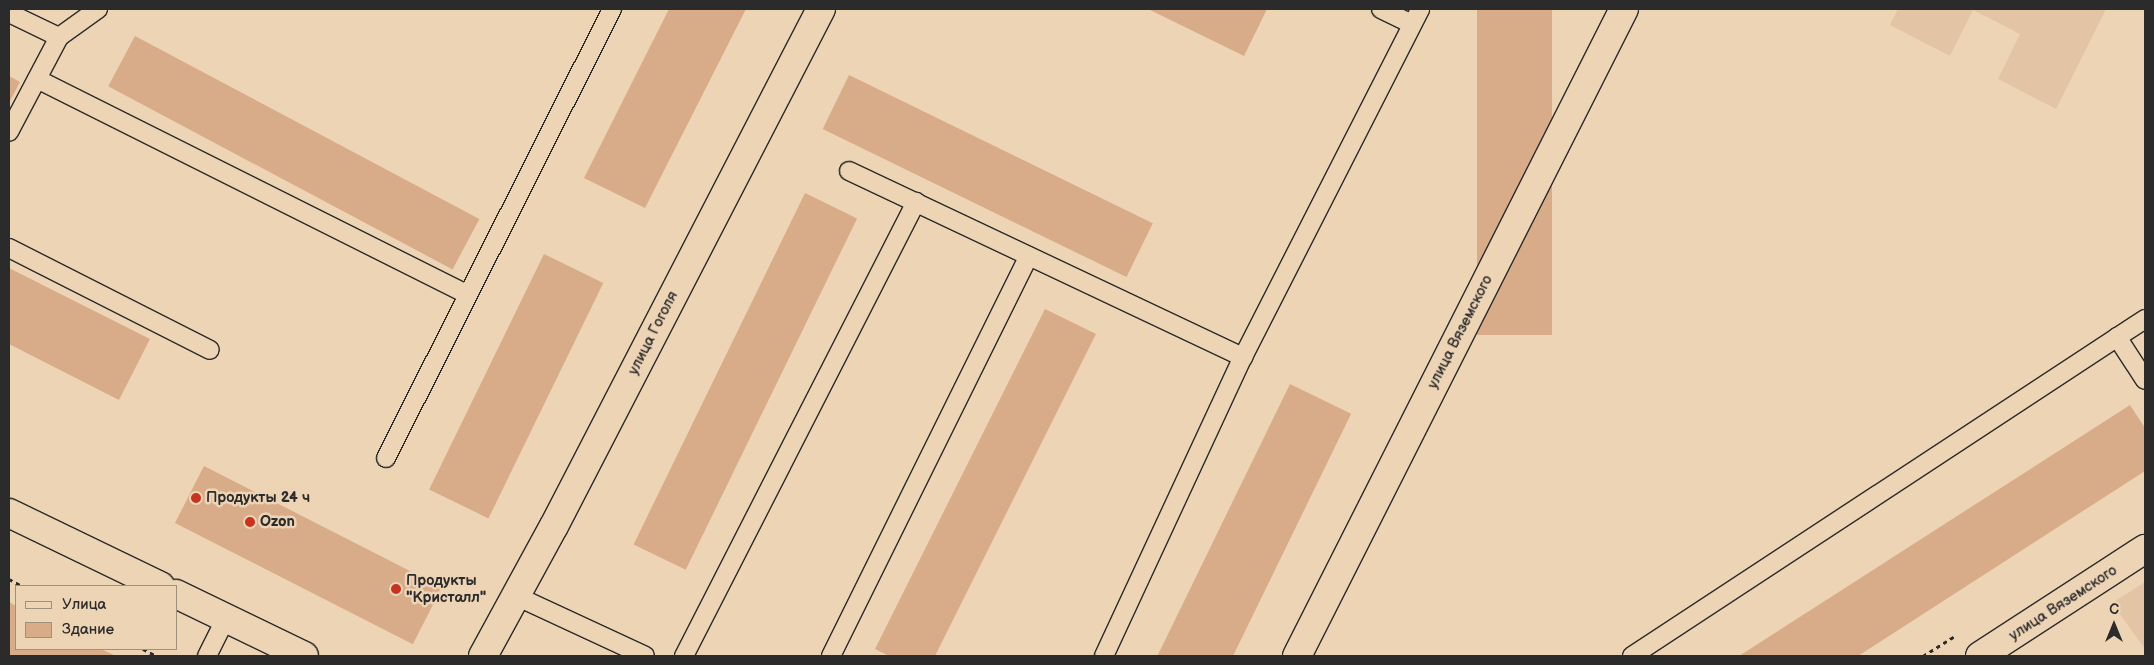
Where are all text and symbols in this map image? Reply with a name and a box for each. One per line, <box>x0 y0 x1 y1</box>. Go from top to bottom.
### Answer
street label: улица Вяземского <box>1424 272 1496 392</box>
street label: улица Гоголя <box>624 288 682 378</box>
place label: Продукты 24 ч <box>206 489 310 507</box>
marker: Продукты 24 ч <box>190 492 202 504</box>
place label: Ozon <box>260 513 295 531</box>
marker: Ozon <box>244 516 256 528</box>
street label: улица Вяземского <box>2006 561 2120 645</box>
place label: Продукты "Кристалл" <box>406 571 486 606</box>
marker: Продукты "Кристалл" <box>390 583 402 595</box>
legend <box>15 585 178 650</box>
text: Улица <box>62 595 106 614</box>
north arrow <box>2089 600 2139 650</box>
text: С <box>2109 601 2119 618</box>
text: Здание <box>62 620 114 639</box>

